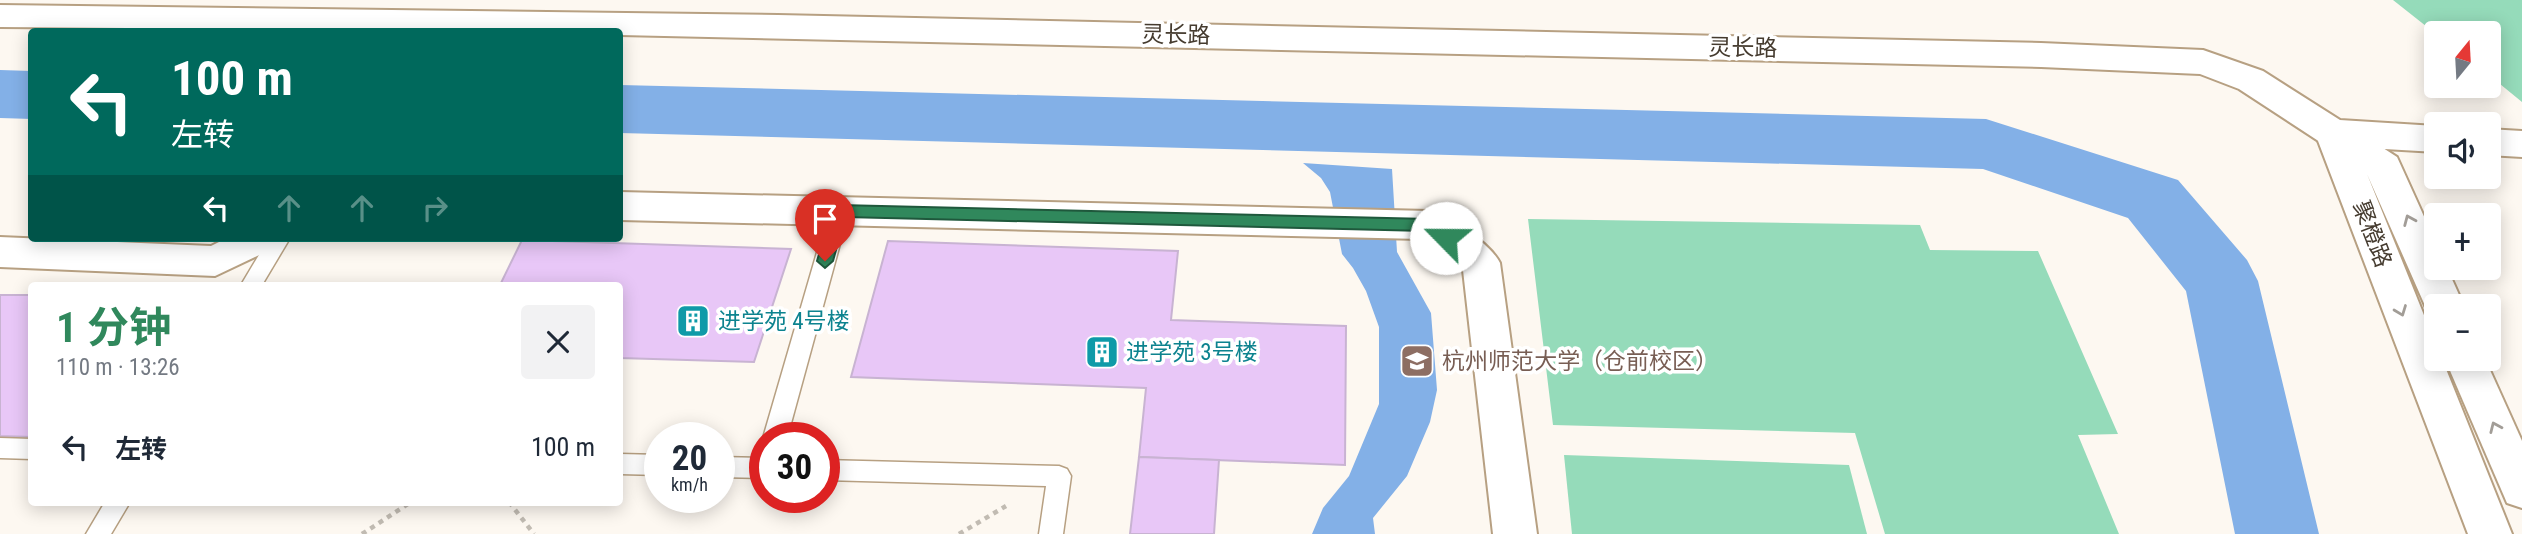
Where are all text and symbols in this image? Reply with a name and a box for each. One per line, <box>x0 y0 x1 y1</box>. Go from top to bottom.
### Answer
street label: 灵长路 <box>1141 21 1211 49</box>
north arrow <box>2424 21 2501 98</box>
map controls <box>2424 21 2501 371</box>
street label: 灵长路 <box>1708 34 1778 62</box>
text: 100 m <box>171 50 293 107</box>
icon: left <box>56 56 147 147</box>
button: sound <box>2424 112 2501 189</box>
text: 左转 <box>171 116 235 154</box>
icon: left <box>197 189 235 227</box>
icon: ahead <box>270 189 308 227</box>
icon: ahead <box>343 189 381 227</box>
icon: right <box>416 189 454 227</box>
pin <box>795 189 855 261</box>
street label: 聚橙路 <box>2347 197 2397 271</box>
icon: arrive <box>806 200 844 238</box>
position arrow <box>1409 201 1483 275</box>
button: + <box>2424 203 2501 280</box>
one-way arrow <box>2403 215 2417 227</box>
button: − <box>2424 294 2501 371</box>
building icon: 进学苑 4号楼 <box>674 302 712 340</box>
text: 1 分钟 <box>56 303 171 352</box>
one-way arrow <box>2393 304 2407 316</box>
button: close <box>521 305 595 379</box>
place label: 进学苑 4号楼 <box>718 308 850 335</box>
building icon: 进学苑 3号楼 <box>1083 333 1121 371</box>
place label: 进学苑 3号楼 <box>1126 339 1258 366</box>
school or university icon: 杭州师范大学（仓前校区） <box>1398 342 1436 380</box>
place label: 杭州师范大学（仓前校区） <box>1442 348 1718 375</box>
text: 110 m · 13:26 <box>56 354 180 381</box>
speed limit sign: 30 <box>749 422 840 513</box>
one-way arrow <box>2489 422 2503 434</box>
icon: left <box>56 428 94 466</box>
text: 100 m <box>531 432 595 462</box>
text: 左转 <box>115 434 167 464</box>
text: 20 <box>672 438 707 479</box>
text: km/h <box>671 474 708 495</box>

